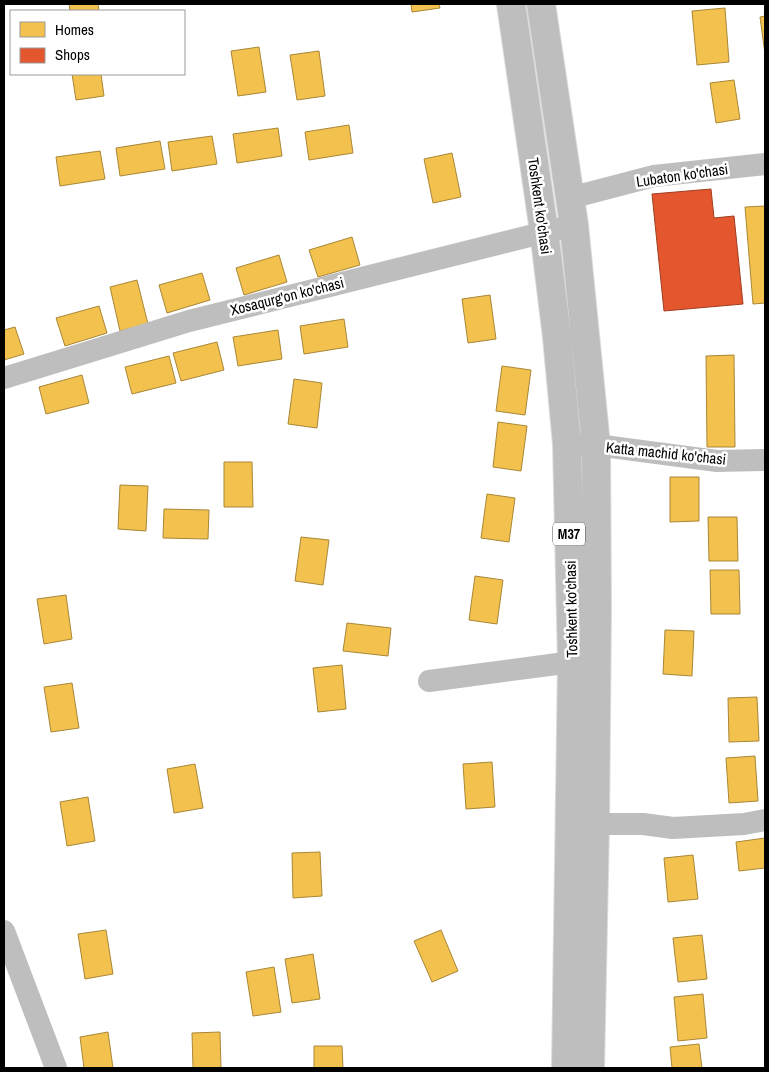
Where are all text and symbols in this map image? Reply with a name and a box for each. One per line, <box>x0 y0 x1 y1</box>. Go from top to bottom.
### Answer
legend <box>10 10 185 75</box>
text: Homes <box>55 19 94 40</box>
text: Shops <box>55 44 90 65</box>
street label: Toshkent ko'chasi <box>523 156 557 256</box>
street label: Lubaton ko'chasi <box>635 158 729 192</box>
street label: Xosaqurg'on ko'chasi <box>228 272 346 320</box>
street label: Katta machid ko'chasi <box>605 436 727 470</box>
road number: M37 <box>553 522 585 546</box>
street label: Toshkent ko'chasi <box>560 560 582 658</box>

